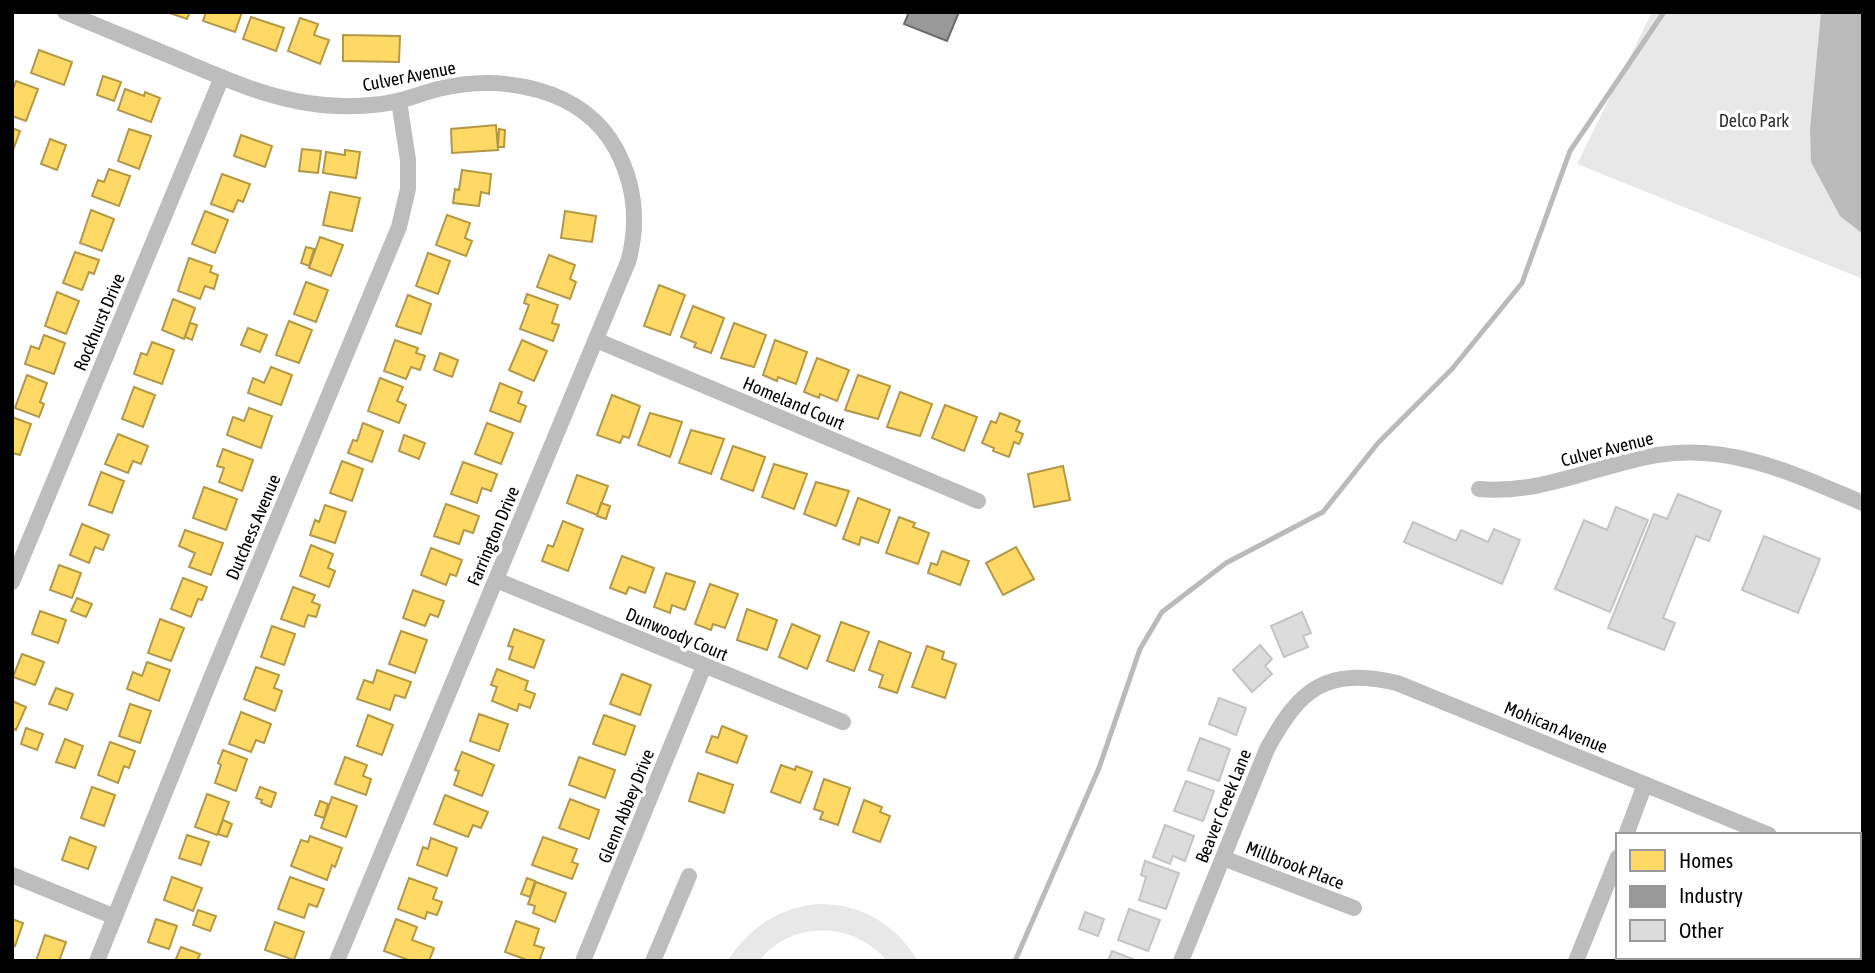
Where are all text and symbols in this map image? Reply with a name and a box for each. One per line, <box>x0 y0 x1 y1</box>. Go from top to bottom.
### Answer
street label: Culver Avenue <box>361 57 457 95</box>
park label: Delco Park <box>1719 110 1789 131</box>
street label: Rockhurst Drive <box>69 270 129 374</box>
street label: Homeland Court <box>740 372 848 434</box>
street label: Culver Avenue <box>1559 427 1655 471</box>
street label: Dutchess Avenue <box>221 471 285 583</box>
street label: Farrington Drive <box>463 483 523 589</box>
street label: Dunwoody Court <box>623 603 731 665</box>
street label: Mohican Avenue <box>1501 697 1611 757</box>
street label: Glenn Abbey Drive <box>594 746 658 866</box>
street label: Beaver Creek Lane <box>1191 746 1255 866</box>
legend <box>1616 833 1861 959</box>
street label: Millbrook Place <box>1243 837 1347 893</box>
text: Homes <box>1679 848 1733 872</box>
text: Industry <box>1679 883 1743 907</box>
text: Other <box>1679 918 1724 942</box>

